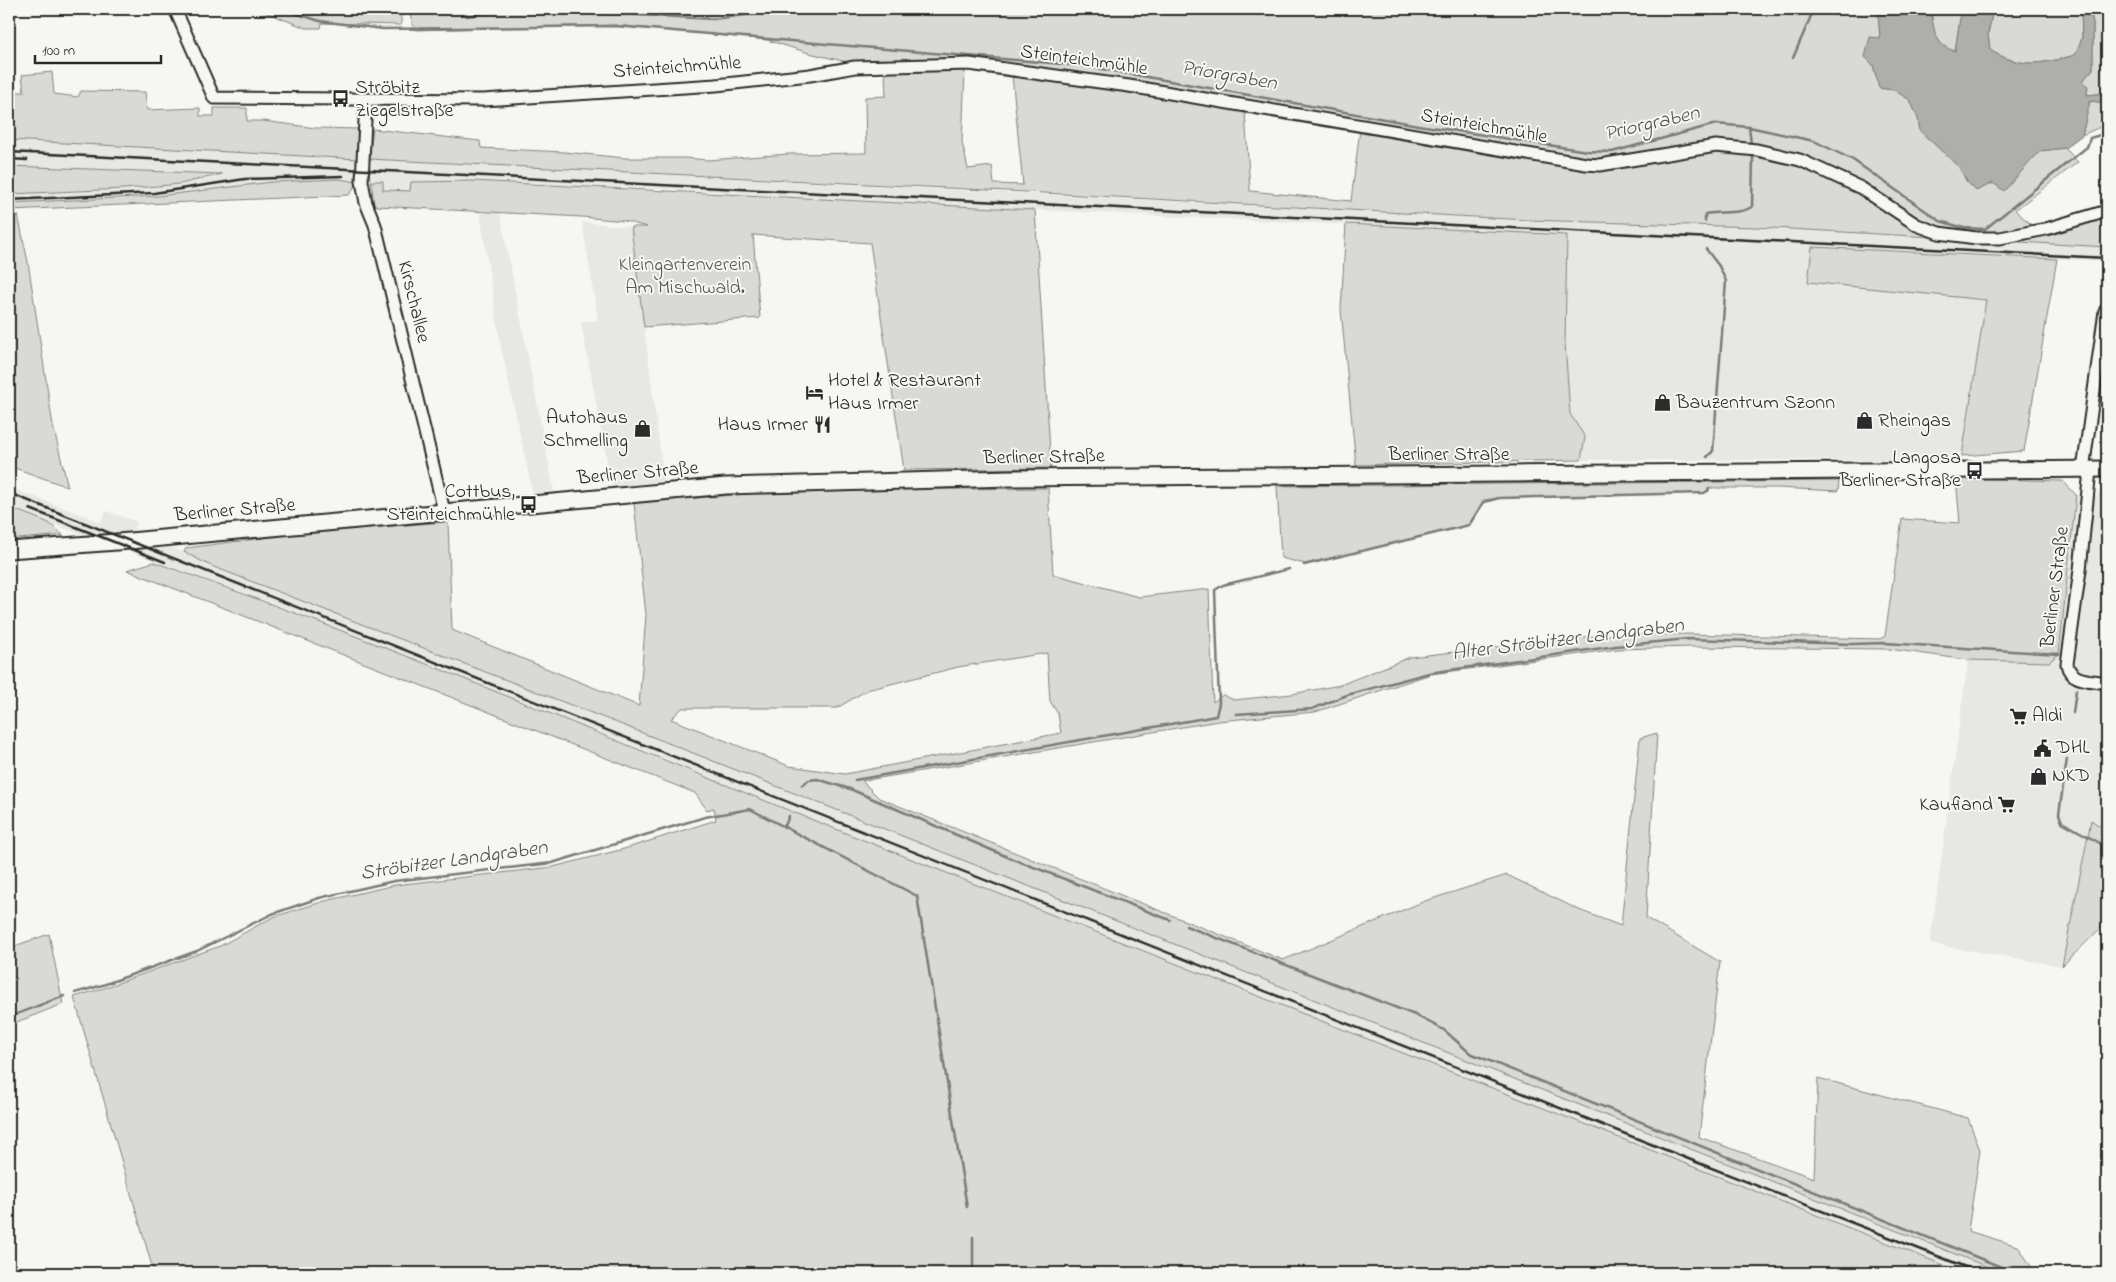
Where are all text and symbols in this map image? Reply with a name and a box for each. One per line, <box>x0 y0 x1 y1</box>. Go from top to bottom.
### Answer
scale bar <box>35 32 161 64</box>
street label: Steinteichmühle <box>1018 38 1150 84</box>
text: 100 m <box>42 40 75 62</box>
street label: Steinteichmühle <box>612 49 742 87</box>
water label: Priorgraben <box>1179 53 1280 100</box>
place label: Ströbitz Ziegelstraße <box>355 74 454 127</box>
bus stop icon: Ströbitz Ziegelstraße <box>331 89 351 109</box>
water label: Priorgraben <box>1601 98 1703 150</box>
street label: Steinteichmühle <box>1418 102 1550 152</box>
park label: Kleingartenverein Am Mischwald. <box>619 251 752 303</box>
street label: Kirschallee <box>389 258 437 346</box>
place label: Hotel & Restaurant Haus Irmer <box>828 367 981 419</box>
hotel icon: Hotel & Restaurant Haus Irmer <box>804 382 824 402</box>
place label: Bauzentrum Szonn <box>1675 389 1835 418</box>
shop icon: Bauzentrum Szonn <box>1652 393 1672 413</box>
place label: Autohaus Schmelling <box>543 404 628 457</box>
place label: Rheingas <box>1878 407 1951 437</box>
place label: Haus Irmer <box>717 411 809 440</box>
shop icon: Rheingas <box>1854 411 1874 431</box>
restaurant icon: Haus Irmer <box>812 415 832 435</box>
shop icon: Autohaus Schmelling <box>632 419 652 439</box>
street label: Berliner Straße <box>1387 441 1510 470</box>
street label: Berliner Straße <box>982 442 1105 474</box>
place label: Langosa Berliner Straße <box>1838 444 1961 496</box>
street label: Berliner Straße <box>575 454 700 494</box>
bus stop icon: Langosa Berliner Straße <box>1965 460 1985 480</box>
place label: Cottbus, Steinteichmühle <box>387 478 515 530</box>
street label: Berliner Straße <box>172 491 297 531</box>
bus stop icon: Cottbus, Steinteichmühle <box>519 494 539 514</box>
street label: Berliner Straße <box>2034 525 2078 650</box>
water label: Alter Ströbitzer Landgraben <box>1450 611 1686 670</box>
place label: Aldi <box>2032 702 2063 731</box>
supermarket icon: Aldi <box>2008 706 2028 726</box>
place label: DHL <box>2055 734 2090 763</box>
public building icon: DHL <box>2032 738 2052 758</box>
place label: NKD <box>2052 762 2090 791</box>
shop icon: NKD <box>2028 766 2048 786</box>
place label: Kaufland <box>1919 791 1993 820</box>
supermarket icon: Kaufland <box>1997 795 2017 815</box>
water label: Ströbitzer Landgraben <box>359 833 550 890</box>

